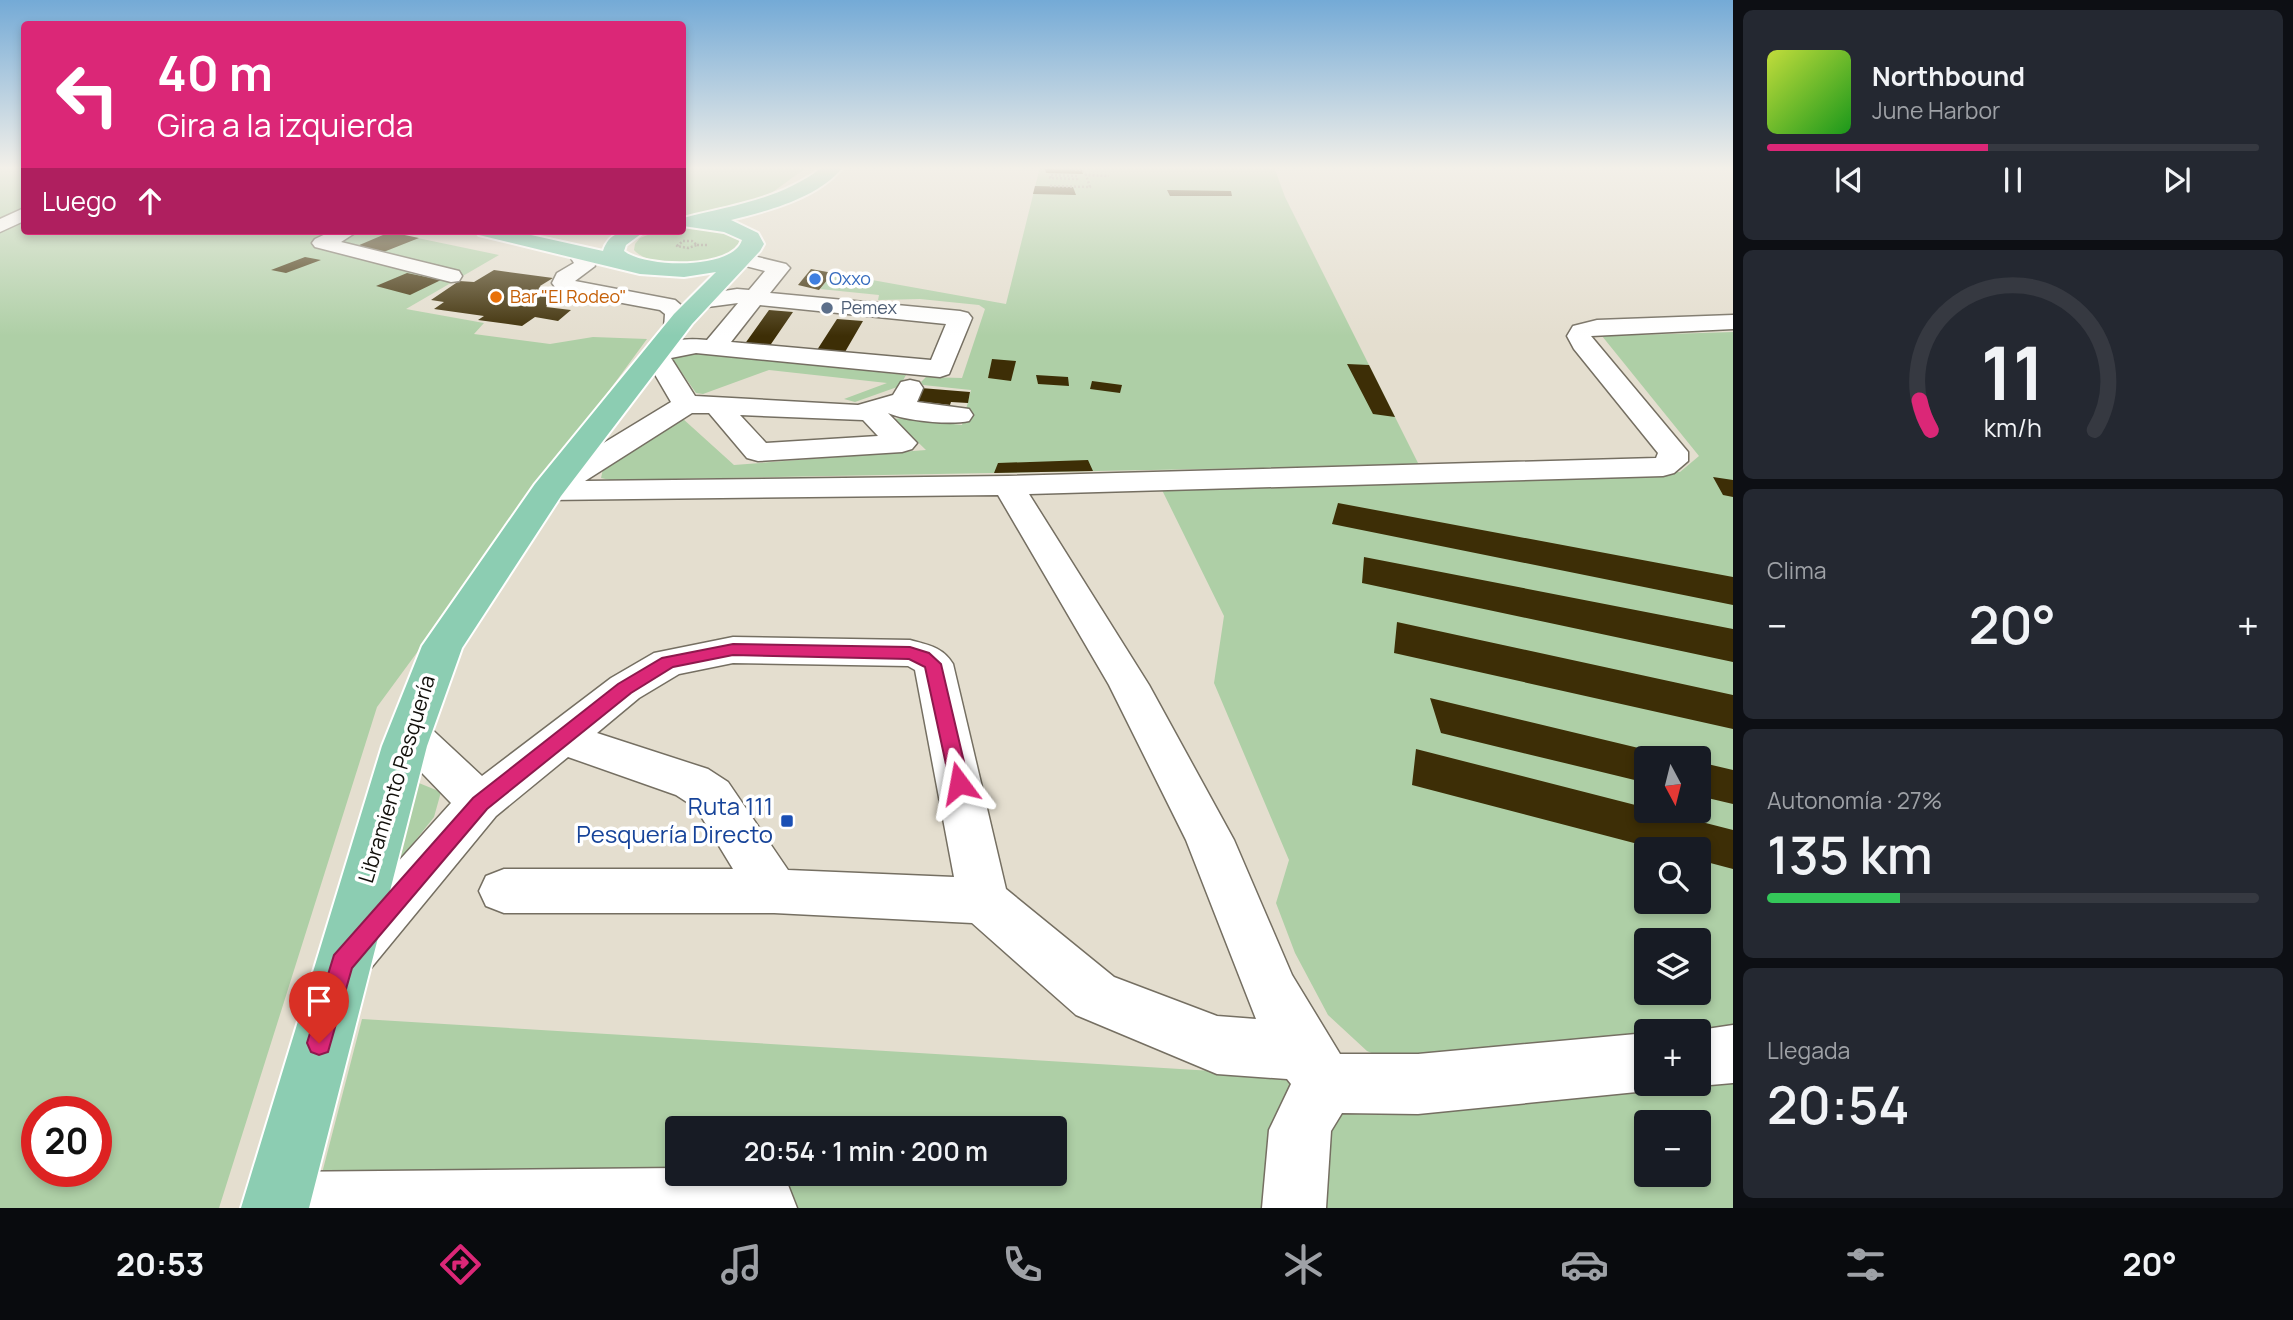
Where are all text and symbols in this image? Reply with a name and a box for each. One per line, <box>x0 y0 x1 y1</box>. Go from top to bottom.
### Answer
text: 40 m <box>157 39 273 106</box>
icon: left <box>42 49 133 140</box>
text: Northbound <box>1872 58 2025 94</box>
text: June Harbor <box>1872 94 2000 126</box>
text: Gira a la izquierda <box>157 103 413 147</box>
icon: previous <box>1830 161 1868 199</box>
icon: pause <box>1994 161 2032 199</box>
icon: next <box>2158 161 2196 199</box>
icon: ahead <box>131 182 169 220</box>
text: Luego <box>42 183 117 219</box>
place label: Oxxo <box>829 266 871 290</box>
marker: Oxxo <box>807 271 823 287</box>
place label: Bar "El Rodeo" <box>510 284 627 308</box>
marker: Bar "El Rodeo" <box>488 289 504 305</box>
place label: Pemex <box>841 295 897 319</box>
marker: Pemex <box>819 300 835 316</box>
text: 11 <box>1981 323 2045 423</box>
text: km/h <box>1984 410 2042 445</box>
text: Clima <box>1767 554 1826 586</box>
text: 20° <box>1969 589 2056 660</box>
text: − <box>1767 599 1788 651</box>
text: + <box>2237 599 2259 651</box>
street label: Libramiento Pesquería <box>351 671 441 886</box>
position arrow <box>922 746 996 820</box>
north arrow <box>1634 746 1712 822</box>
map controls <box>1634 746 1711 1187</box>
text: Autonomía · 27% <box>1767 784 1942 816</box>
place label: Ruta 111 Pesquería Directo <box>576 789 773 850</box>
marker: Ruta 111 Pesquería Directo <box>779 813 795 829</box>
text: 135 km <box>1767 819 1933 890</box>
button: search <box>1634 837 1711 914</box>
button: layers <box>1634 928 1711 1005</box>
pin <box>289 971 349 1043</box>
icon: arrive <box>300 982 338 1020</box>
button: + <box>1634 1019 1711 1096</box>
text: Llegada <box>1767 1034 1850 1066</box>
text: 20:54 <box>1767 1069 1910 1140</box>
speed limit sign: 20 <box>21 1096 112 1187</box>
button: − <box>1634 1110 1711 1187</box>
text: 20:54 · 1 min · 200 m <box>744 1133 988 1169</box>
icon: directions <box>436 1240 485 1289</box>
icon: music <box>717 1240 766 1289</box>
icon: phone <box>998 1240 1047 1289</box>
icon: climate <box>1279 1240 1328 1289</box>
icon: car <box>1560 1240 1609 1289</box>
icon: filters <box>1841 1240 1890 1289</box>
text: 20:53 <box>116 1242 204 1286</box>
text: 20° <box>2122 1242 2177 1286</box>

